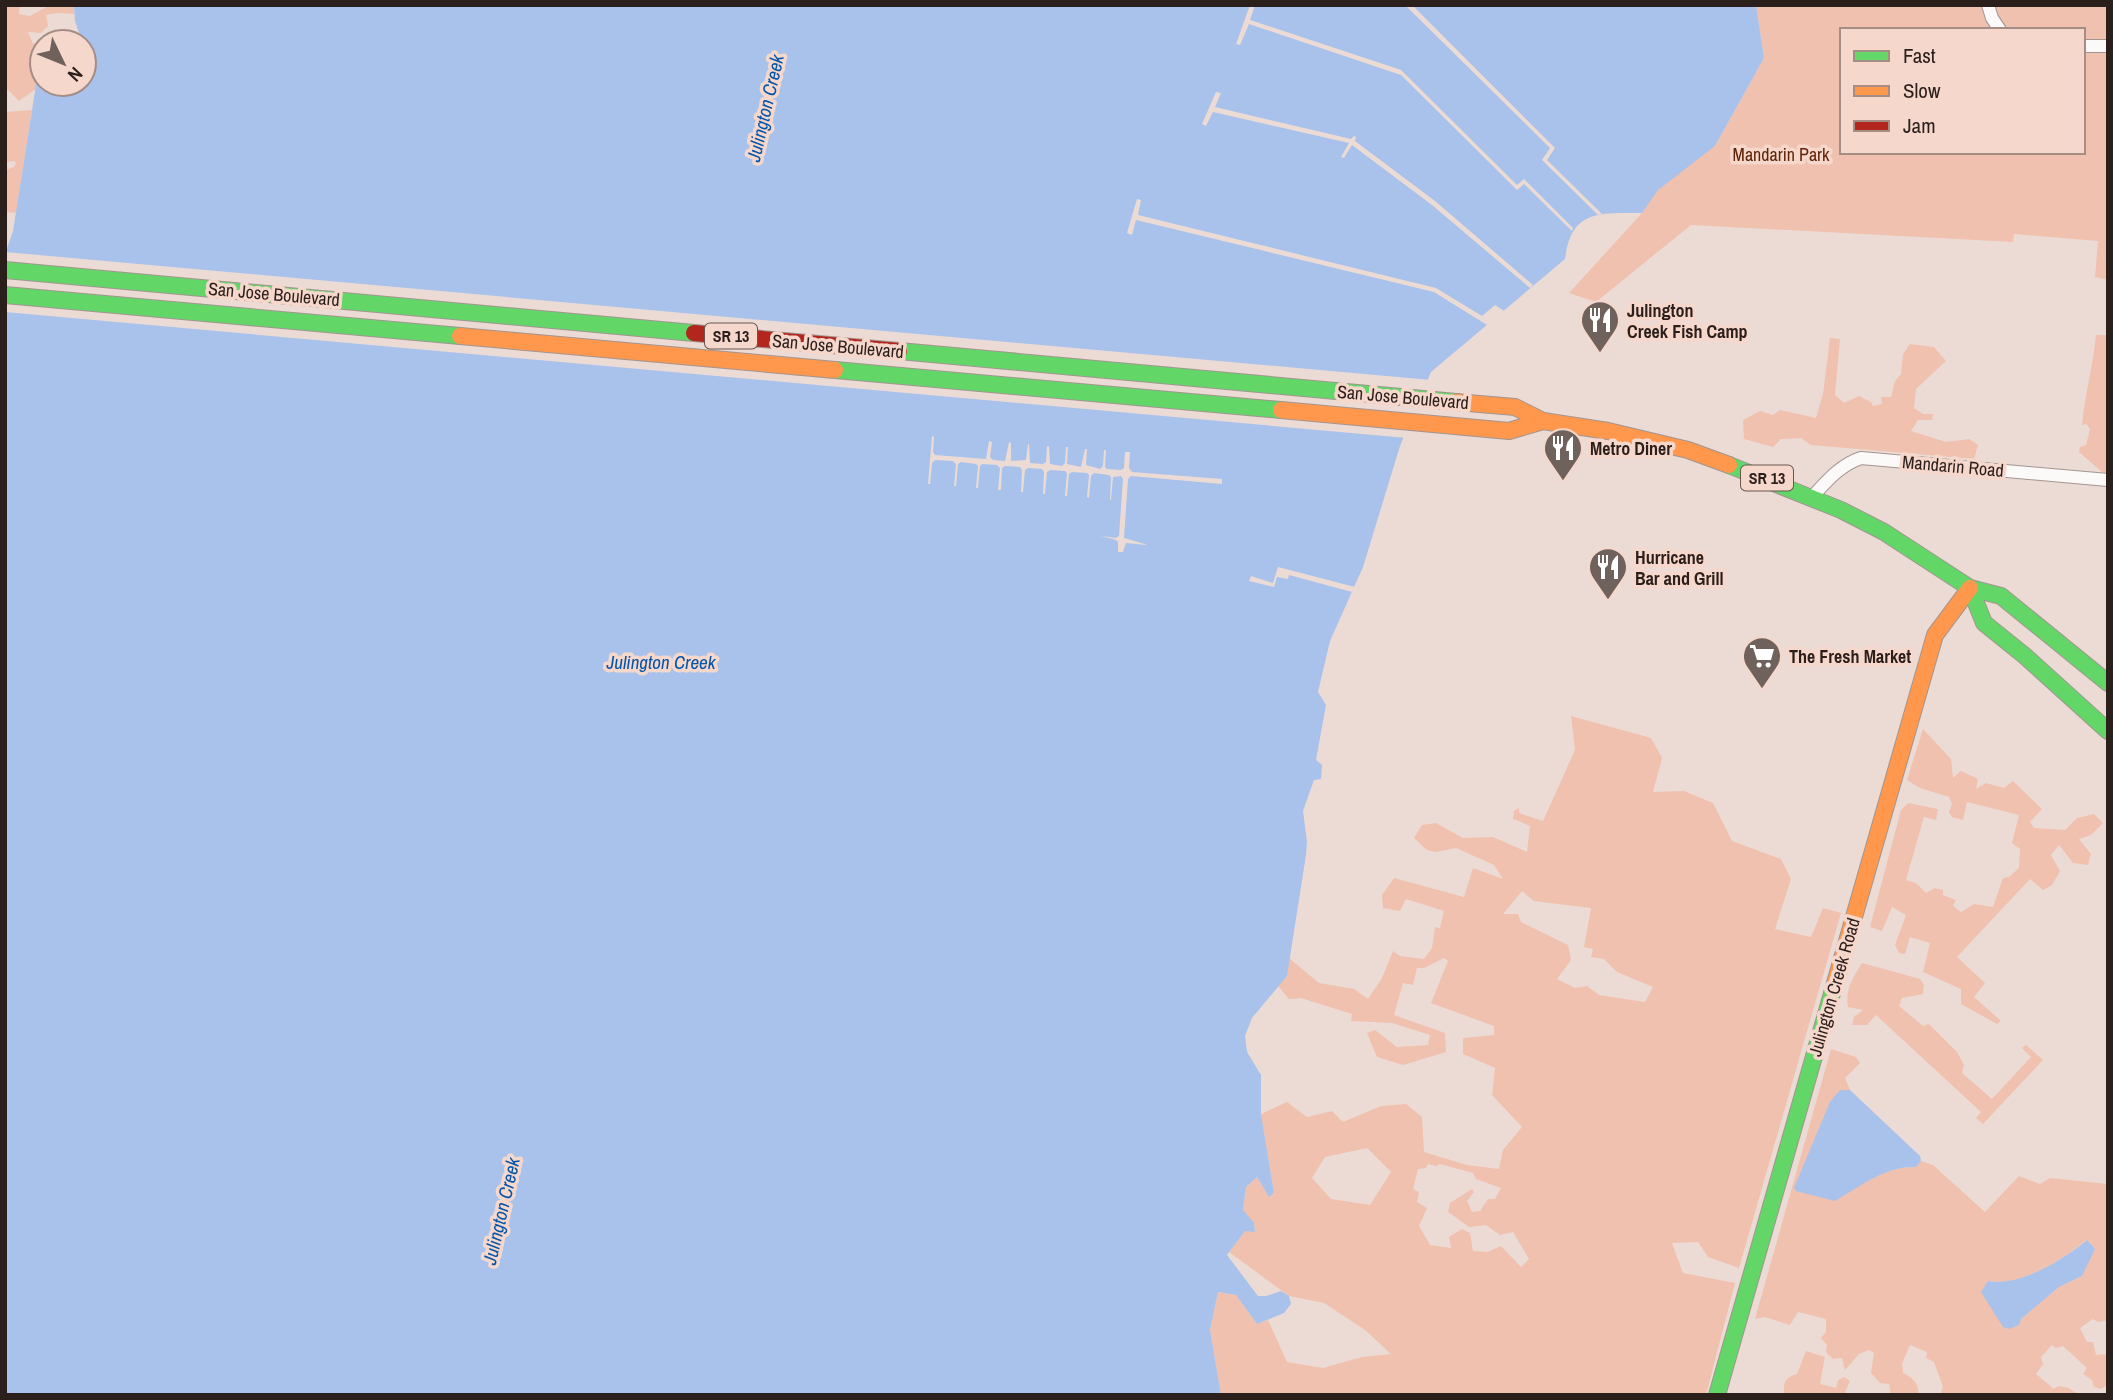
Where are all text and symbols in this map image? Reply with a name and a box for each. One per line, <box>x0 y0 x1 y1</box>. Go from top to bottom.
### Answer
north arrow <box>28 28 98 98</box>
legend <box>1840 28 2085 154</box>
text: Fast <box>1903 41 1936 70</box>
water label: Julington Creek <box>740 51 790 165</box>
text: N <box>62 62 89 88</box>
text: Slow <box>1903 76 1941 105</box>
text: Jam <box>1903 111 1936 140</box>
park label: Mandarin Park <box>1733 142 1830 167</box>
street label: San Jose Boulevard <box>207 276 341 312</box>
place label: Julington Creek Fish Camp <box>1627 298 1748 344</box>
restaurant icon: Julington Creek Fish Camp <box>1579 299 1621 354</box>
road number: SR 13 <box>705 324 757 348</box>
street label: San Jose Boulevard <box>771 328 905 364</box>
street label: San Jose Boulevard <box>1336 379 1470 415</box>
restaurant icon: Metro Diner <box>1542 427 1584 482</box>
place label: Metro Diner <box>1590 436 1672 461</box>
street label: Mandarin Road <box>1901 449 2005 483</box>
road number: SR 13 <box>1741 466 1793 491</box>
place label: Hurricane Bar and Grill <box>1635 545 1724 591</box>
restaurant icon: Hurricane Bar and Grill <box>1587 546 1629 601</box>
supermarket icon: The Fresh Market <box>1741 635 1783 690</box>
place label: The Fresh Market <box>1789 644 1911 669</box>
water label: Julington Creek <box>605 649 717 675</box>
street label: Julington Creek Road <box>1802 915 1866 1059</box>
water label: Julington Creek <box>476 1154 526 1268</box>

